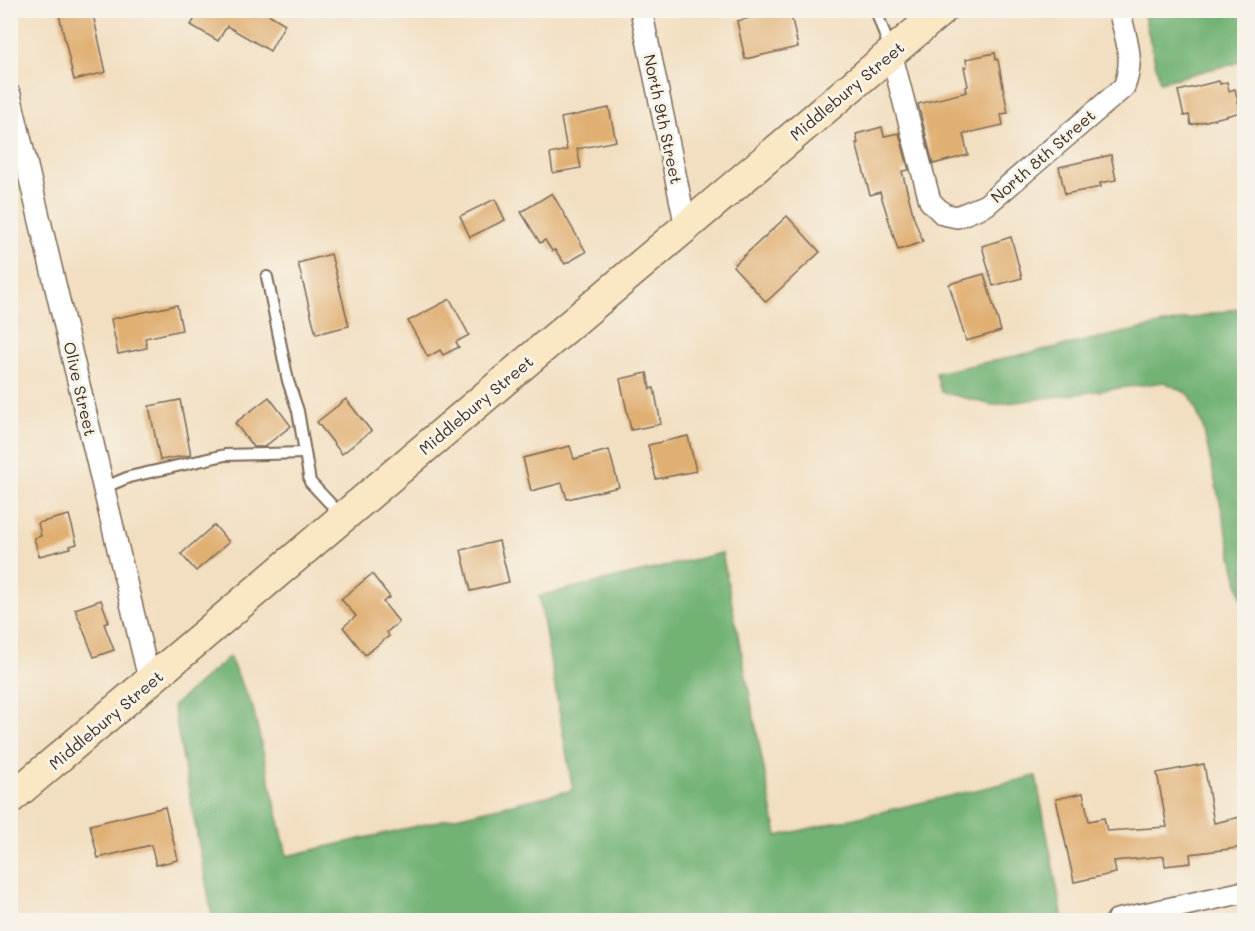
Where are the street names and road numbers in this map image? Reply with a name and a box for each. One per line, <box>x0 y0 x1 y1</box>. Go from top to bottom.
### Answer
street label: Middlebury Street <box>785 37 908 145</box>
street label: North 9th Street <box>639 52 687 186</box>
street label: North 8th Street <box>986 104 1099 207</box>
street label: Olive Street <box>59 340 102 438</box>
street label: Middlebury Street <box>414 351 537 459</box>
street label: Middlebury Street <box>44 666 167 774</box>

